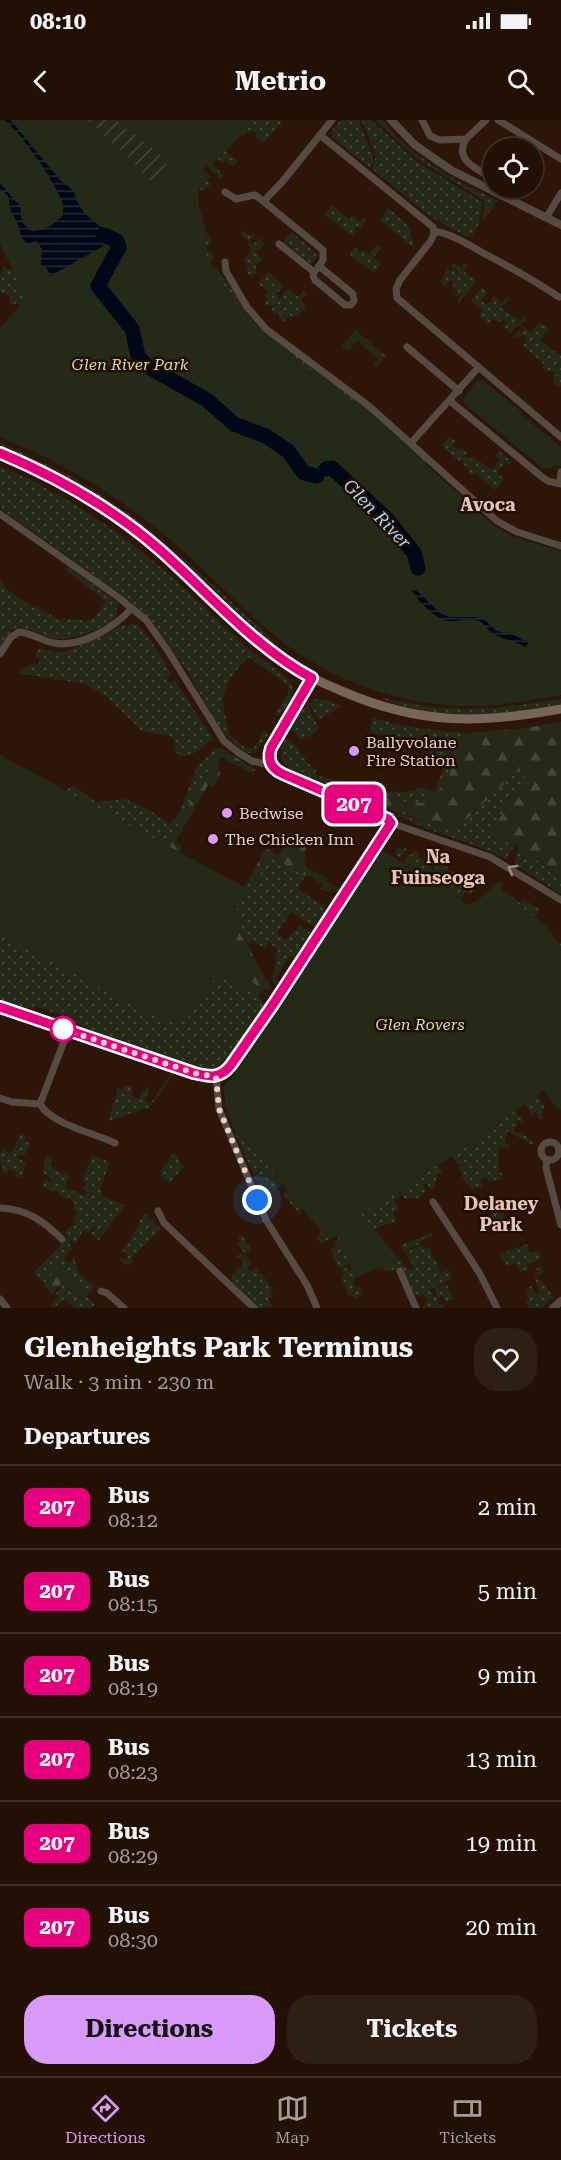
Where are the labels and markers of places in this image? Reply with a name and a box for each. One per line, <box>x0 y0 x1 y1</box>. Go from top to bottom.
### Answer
place label: Ballyvolane Fire Station <box>366 733 457 770</box>
marker: Ballyvolane Fire Station <box>347 744 361 758</box>
place label: Bedwise <box>239 804 304 823</box>
marker: Bedwise <box>220 806 234 820</box>
place label: The Chicken Inn <box>225 830 354 849</box>
marker: The Chicken Inn <box>206 832 220 846</box>
unlabelled marker <box>50 1016 76 1042</box>

